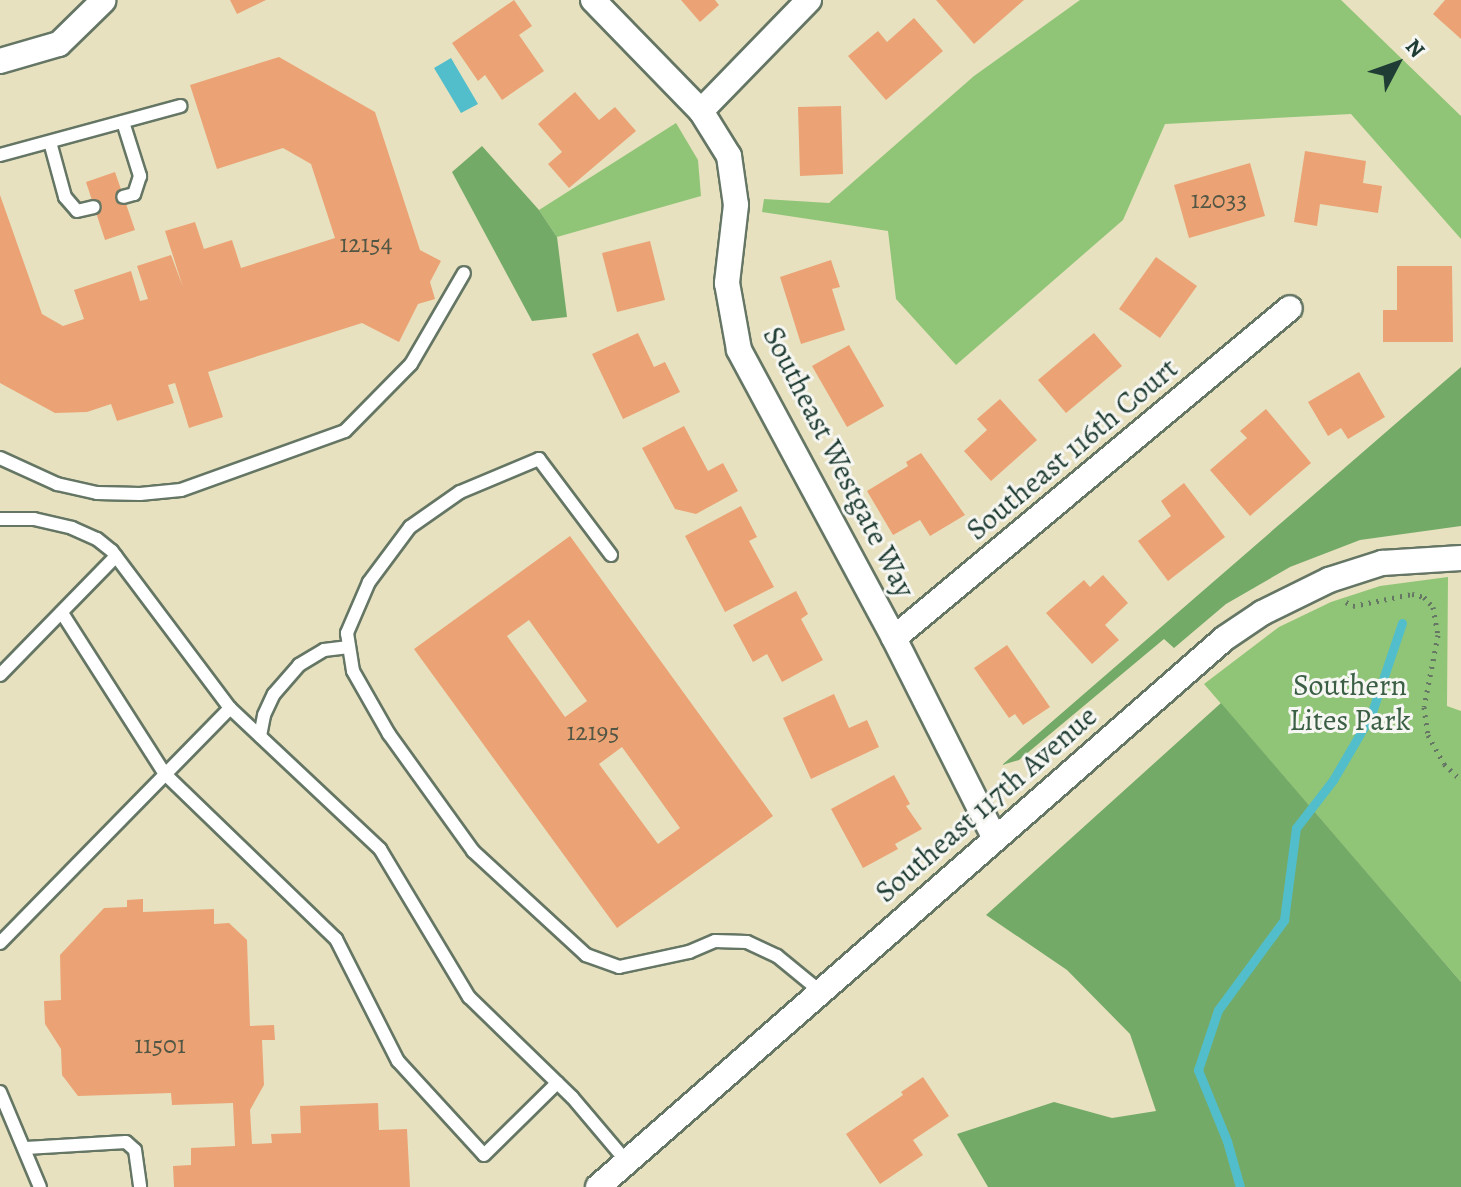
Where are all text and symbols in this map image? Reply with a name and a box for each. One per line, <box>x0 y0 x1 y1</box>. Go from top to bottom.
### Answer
north arrow <box>1357 24 1437 104</box>
text: N <box>1399 32 1432 64</box>
house number: 12033 <box>1191 184 1247 216</box>
house number: 12154 <box>339 228 393 260</box>
street label: Southeast Westgate Way <box>755 321 923 603</box>
street label: Southeast 116th Court <box>959 350 1185 548</box>
park label: Southern Lites Park <box>1289 667 1411 738</box>
street label: Southeast 117th Avenue <box>868 698 1104 910</box>
house number: 12195 <box>566 716 620 748</box>
house number: 11501 <box>134 1029 186 1061</box>

